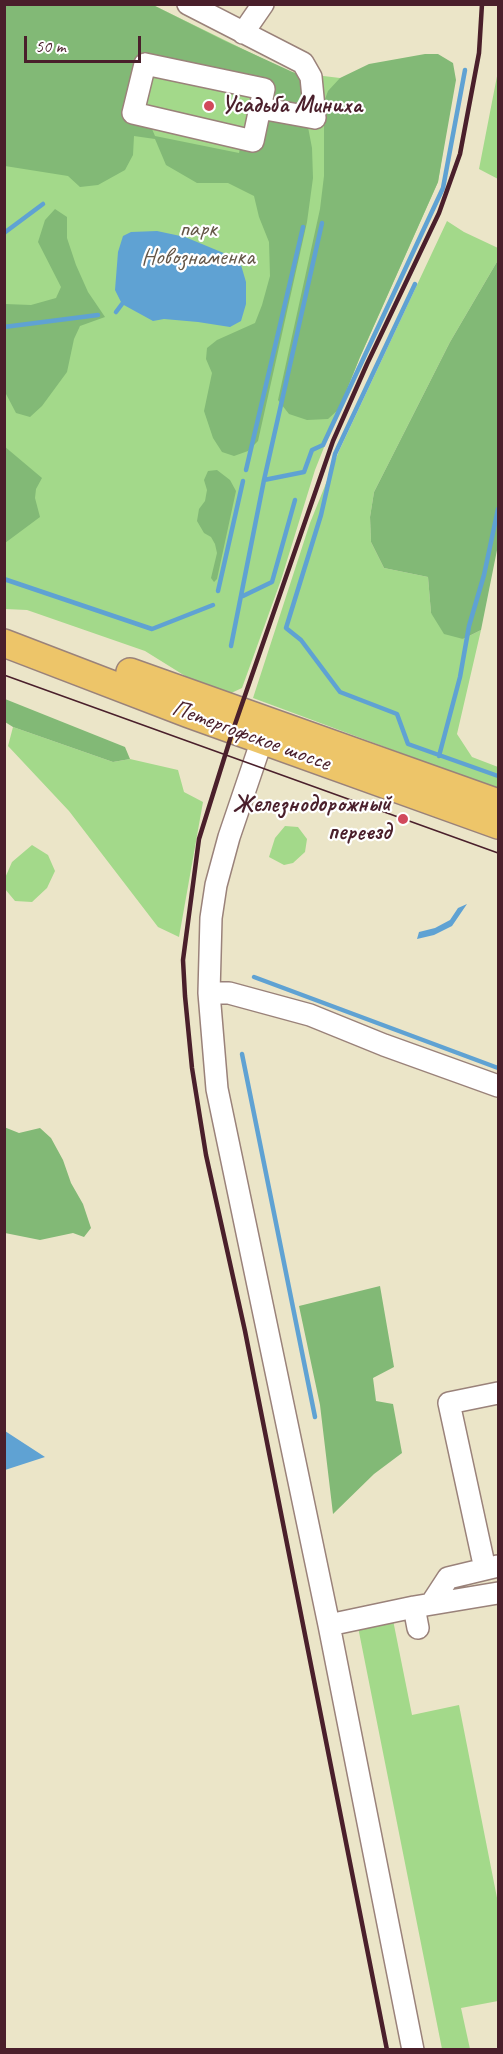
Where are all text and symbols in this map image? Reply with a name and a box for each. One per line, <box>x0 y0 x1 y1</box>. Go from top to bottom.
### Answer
scale bar <box>27 24 144 62</box>
text: 50 m <box>35 35 66 57</box>
place label: Усадьба Миниха <box>221 92 362 120</box>
marker: Усадьба Миниха <box>202 99 216 113</box>
park label: парк Новознаменка <box>141 216 255 272</box>
street label: Петергофское шоссе <box>168 694 334 778</box>
place label: Железнодорожный переезд <box>233 791 391 847</box>
marker: Железнодорожный переезд <box>396 812 410 826</box>

